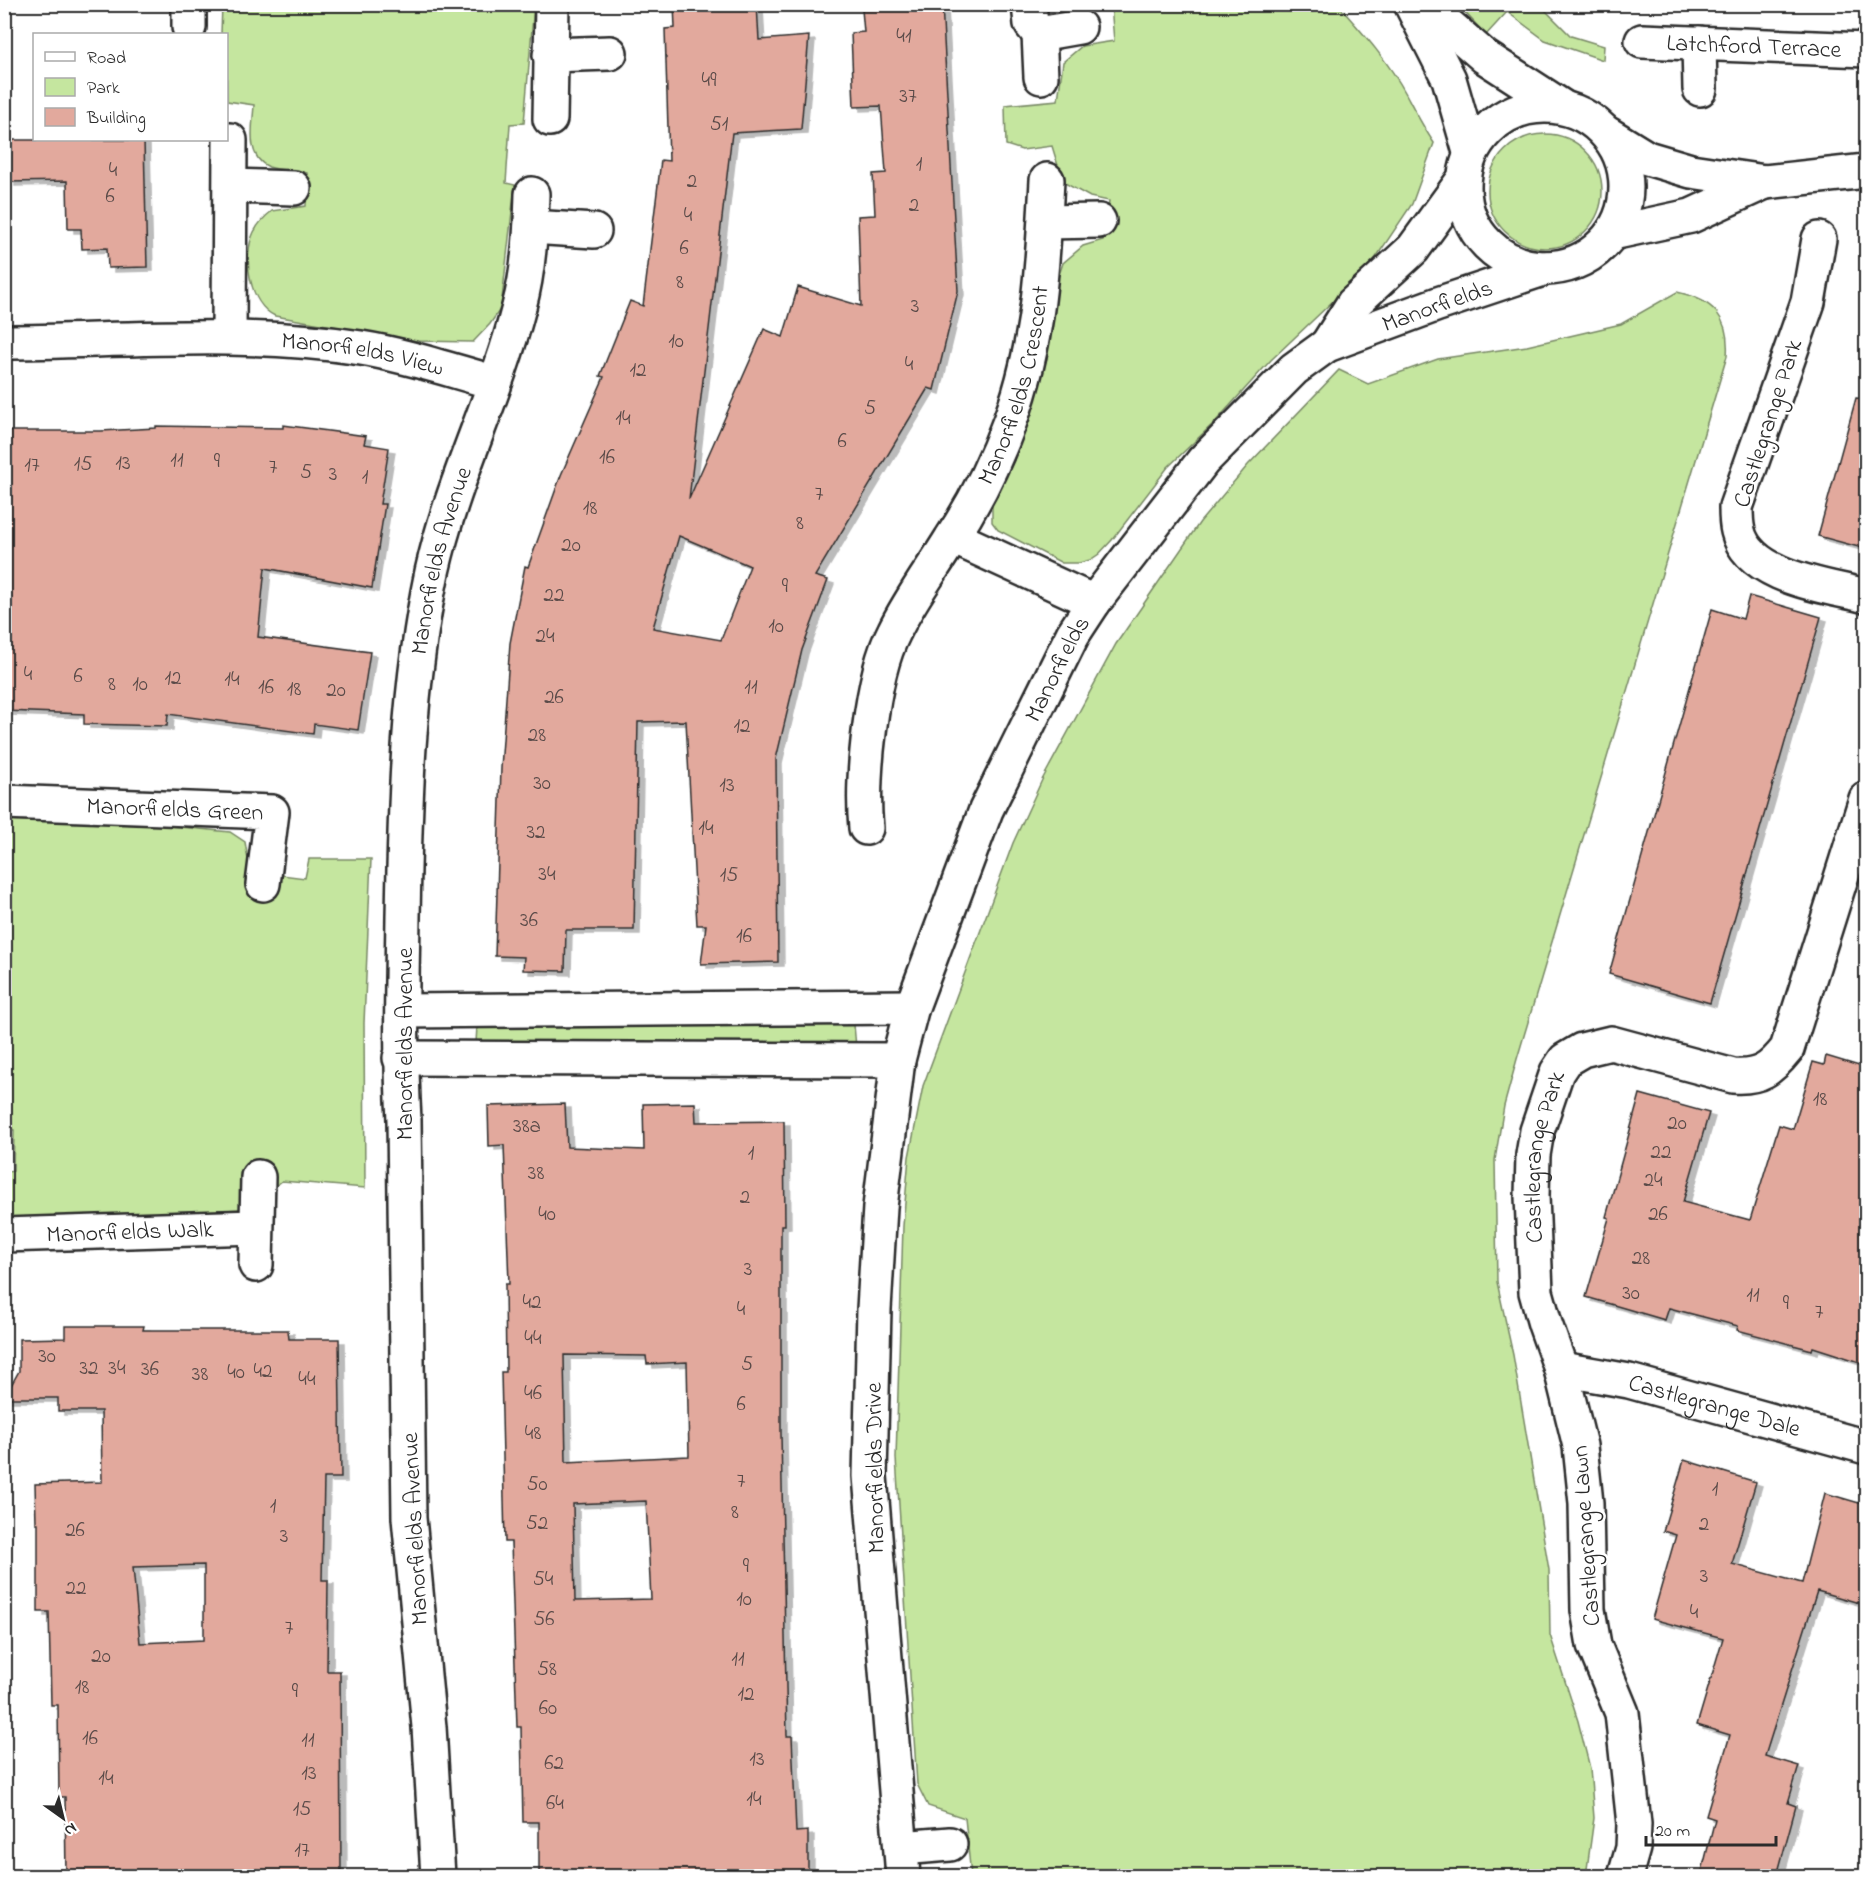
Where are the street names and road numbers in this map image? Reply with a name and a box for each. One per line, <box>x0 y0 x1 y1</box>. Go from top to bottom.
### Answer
street label: Latchford Terrace <box>1666 27 1842 69</box>
street label: Manorfields <box>1377 272 1498 343</box>
street label: Manorfields Crescent <box>970 284 1060 491</box>
street label: Manorfields View <box>280 325 448 387</box>
street label: Castlegrange Park <box>1726 335 1813 512</box>
street label: Manorfields Avenue <box>403 462 483 657</box>
street label: Manorfields <box>1017 610 1100 729</box>
street label: Manorfields Green <box>86 790 264 832</box>
street label: Manorfields Avenue <box>389 947 424 1140</box>
street label: Castlegrange Park <box>1517 1066 1576 1244</box>
street label: Manorfields Walk <box>46 1213 215 1254</box>
street label: Castlegrange Dale <box>1624 1367 1804 1448</box>
street label: Manorfields Drive <box>858 1382 895 1554</box>
street label: Manorfields Avenue <box>394 1431 439 1626</box>
street label: Castlegrange Lawn <box>1564 1444 1611 1627</box>

